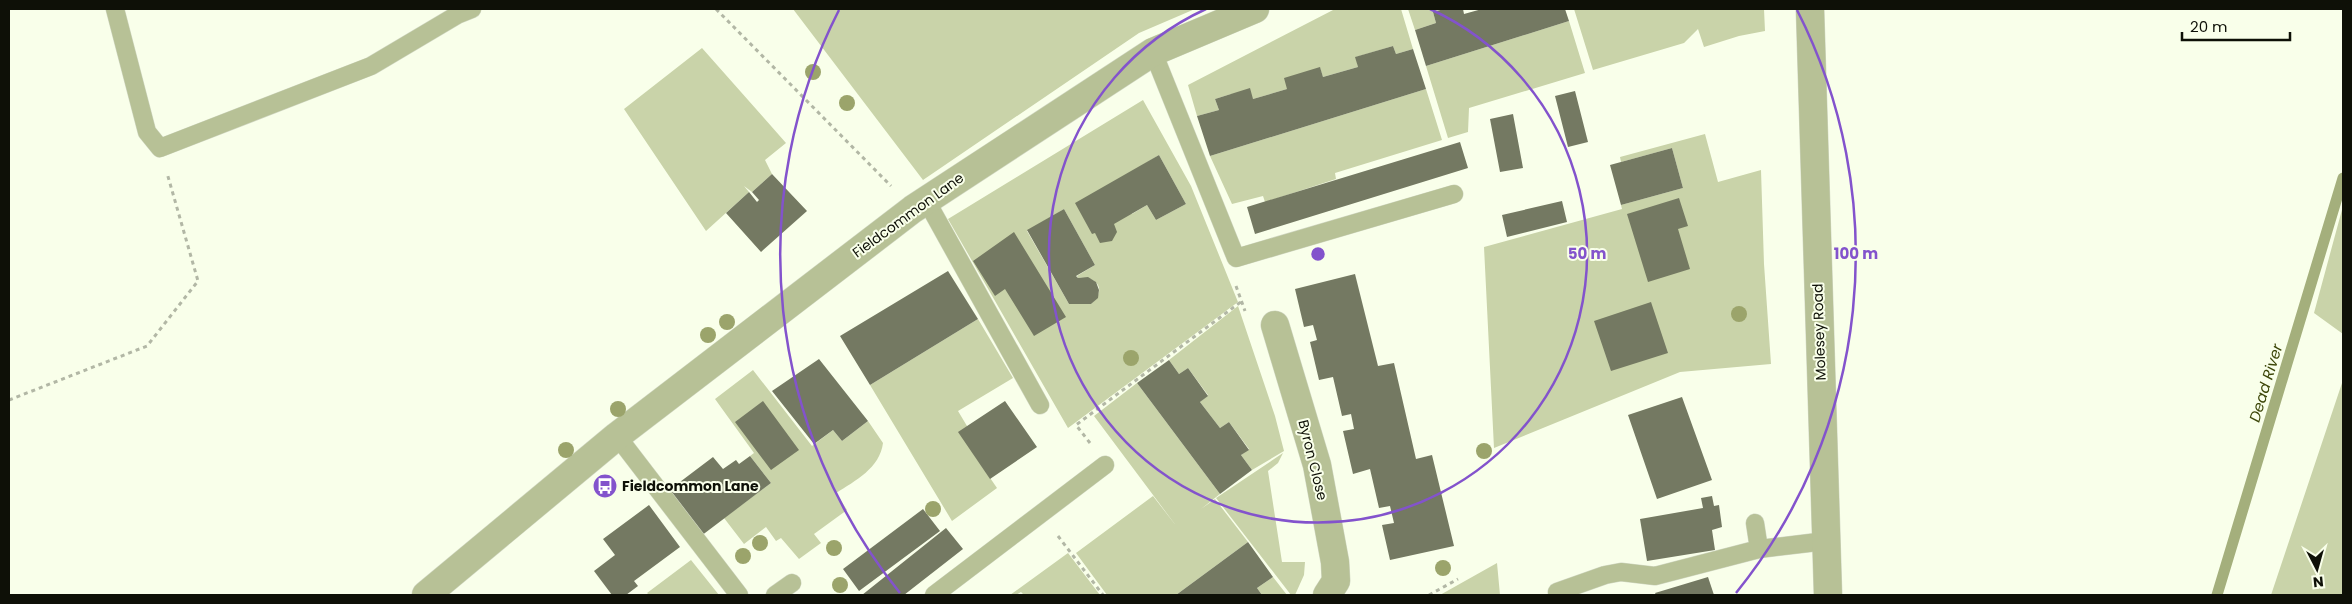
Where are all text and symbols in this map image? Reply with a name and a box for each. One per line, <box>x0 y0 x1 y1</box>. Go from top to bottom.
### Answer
scale bar <box>2182 10 2290 42</box>
text: 20 m <box>2190 16 2228 37</box>
street label: Fieldcommon Lane <box>848 168 968 262</box>
text: 50 m <box>1568 243 1606 264</box>
text: 100 m <box>1834 243 1878 264</box>
centre of rings <box>1309 245 1327 263</box>
street label: Molesey Road <box>1807 283 1831 381</box>
water label: Dead River <box>2244 341 2287 425</box>
street label: Byron Close <box>1293 418 1333 503</box>
bus stop icon: Fieldcommon Lane <box>592 473 618 499</box>
place label: Fieldcommon Lane <box>622 476 759 496</box>
north arrow <box>2292 544 2342 594</box>
text: N <box>2312 571 2325 592</box>

